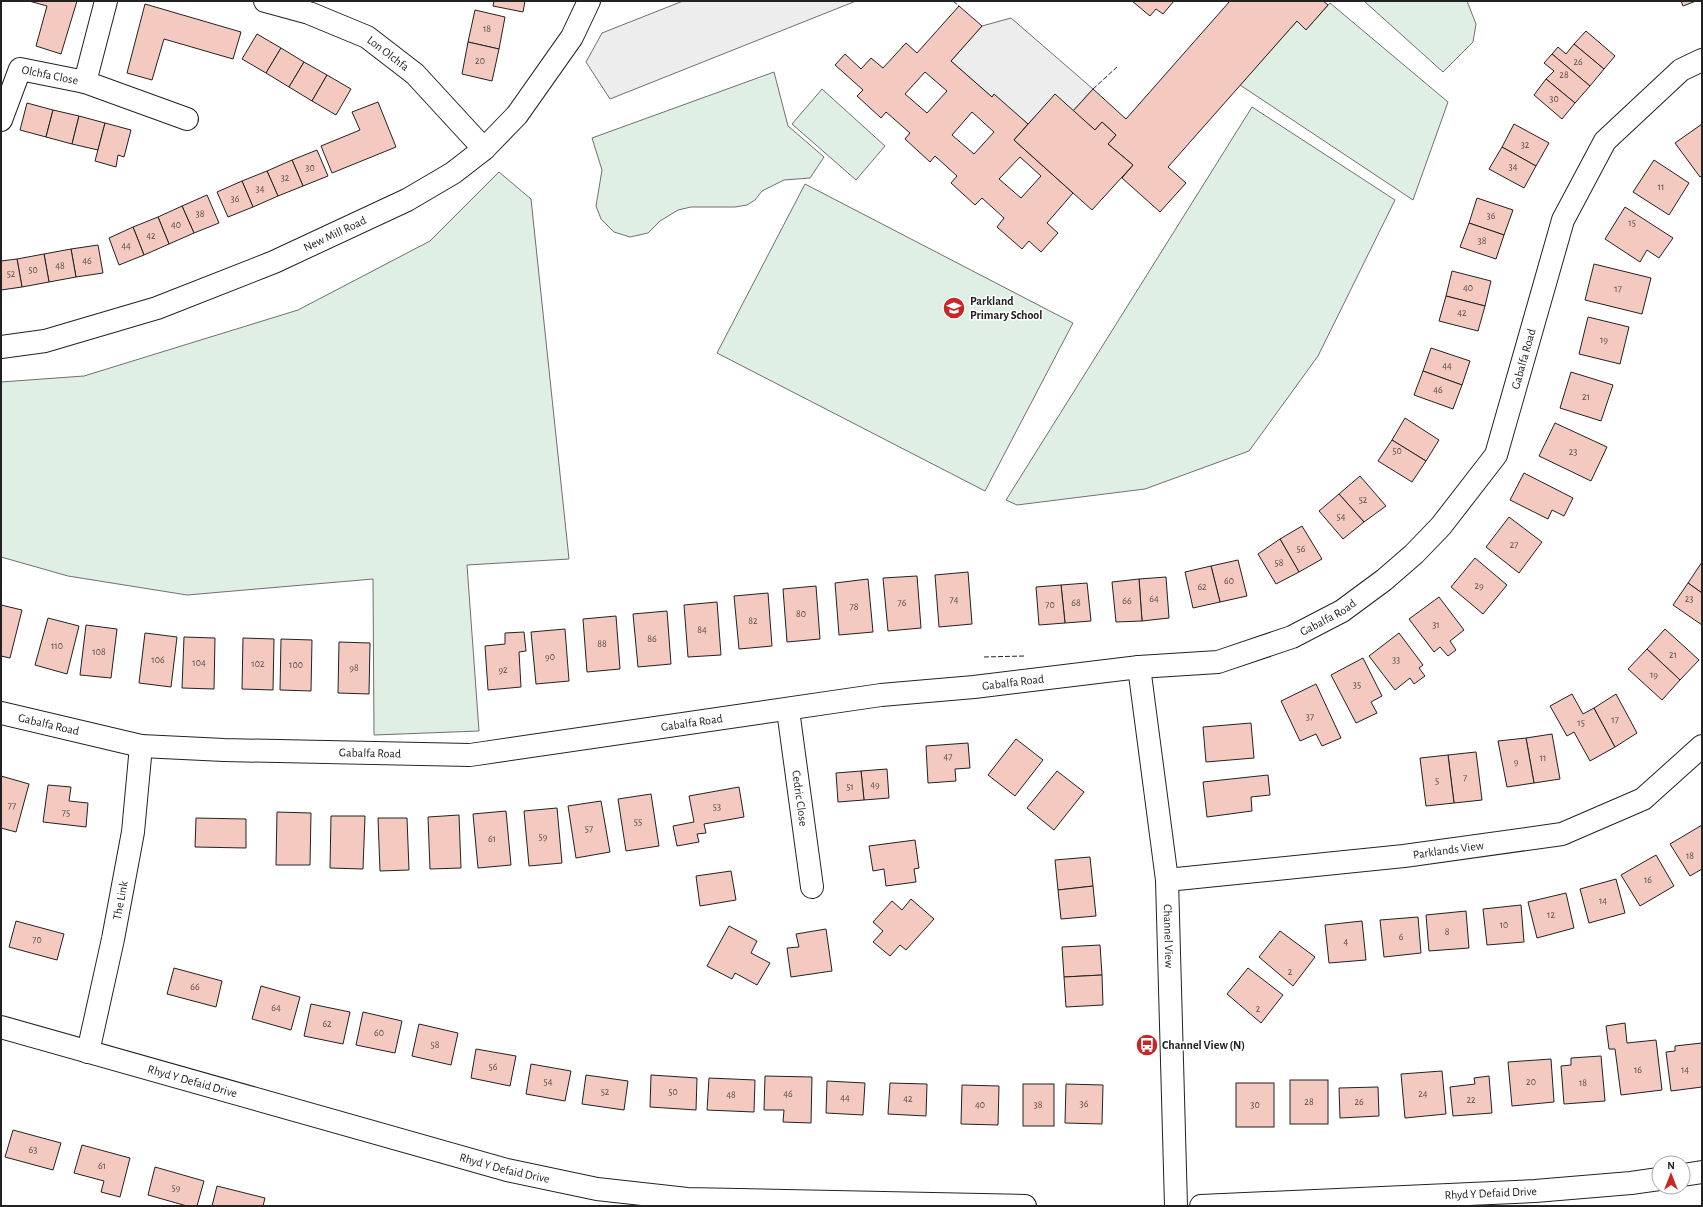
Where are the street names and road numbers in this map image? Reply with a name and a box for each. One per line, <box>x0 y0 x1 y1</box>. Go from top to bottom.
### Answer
street label: Lon Olchfa <box>365 33 412 73</box>
street label: Olchfa Close <box>21 63 79 87</box>
street label: New Mill Road <box>302 214 368 253</box>
street label: Gabalfa Road <box>1509 327 1538 391</box>
street label: Gabalfa Road <box>1298 597 1358 638</box>
street label: Gabalfa Road <box>981 673 1045 692</box>
street label: Gabalfa Road <box>17 711 80 737</box>
street label: Gabalfa Road <box>660 712 723 733</box>
street label: Gabalfa Road <box>339 746 401 760</box>
street label: Cedric Close <box>790 769 810 827</box>
street label: Parklands View <box>1412 839 1485 861</box>
street label: The Link <box>111 880 130 921</box>
street label: Channel View <box>1162 904 1175 968</box>
street label: Rhyd Y Defaid Drive <box>146 1063 239 1099</box>
street label: Rhyd Y Defaid Drive <box>458 1151 551 1185</box>
street label: Rhyd Y Defaid Drive <box>1444 1185 1537 1202</box>

